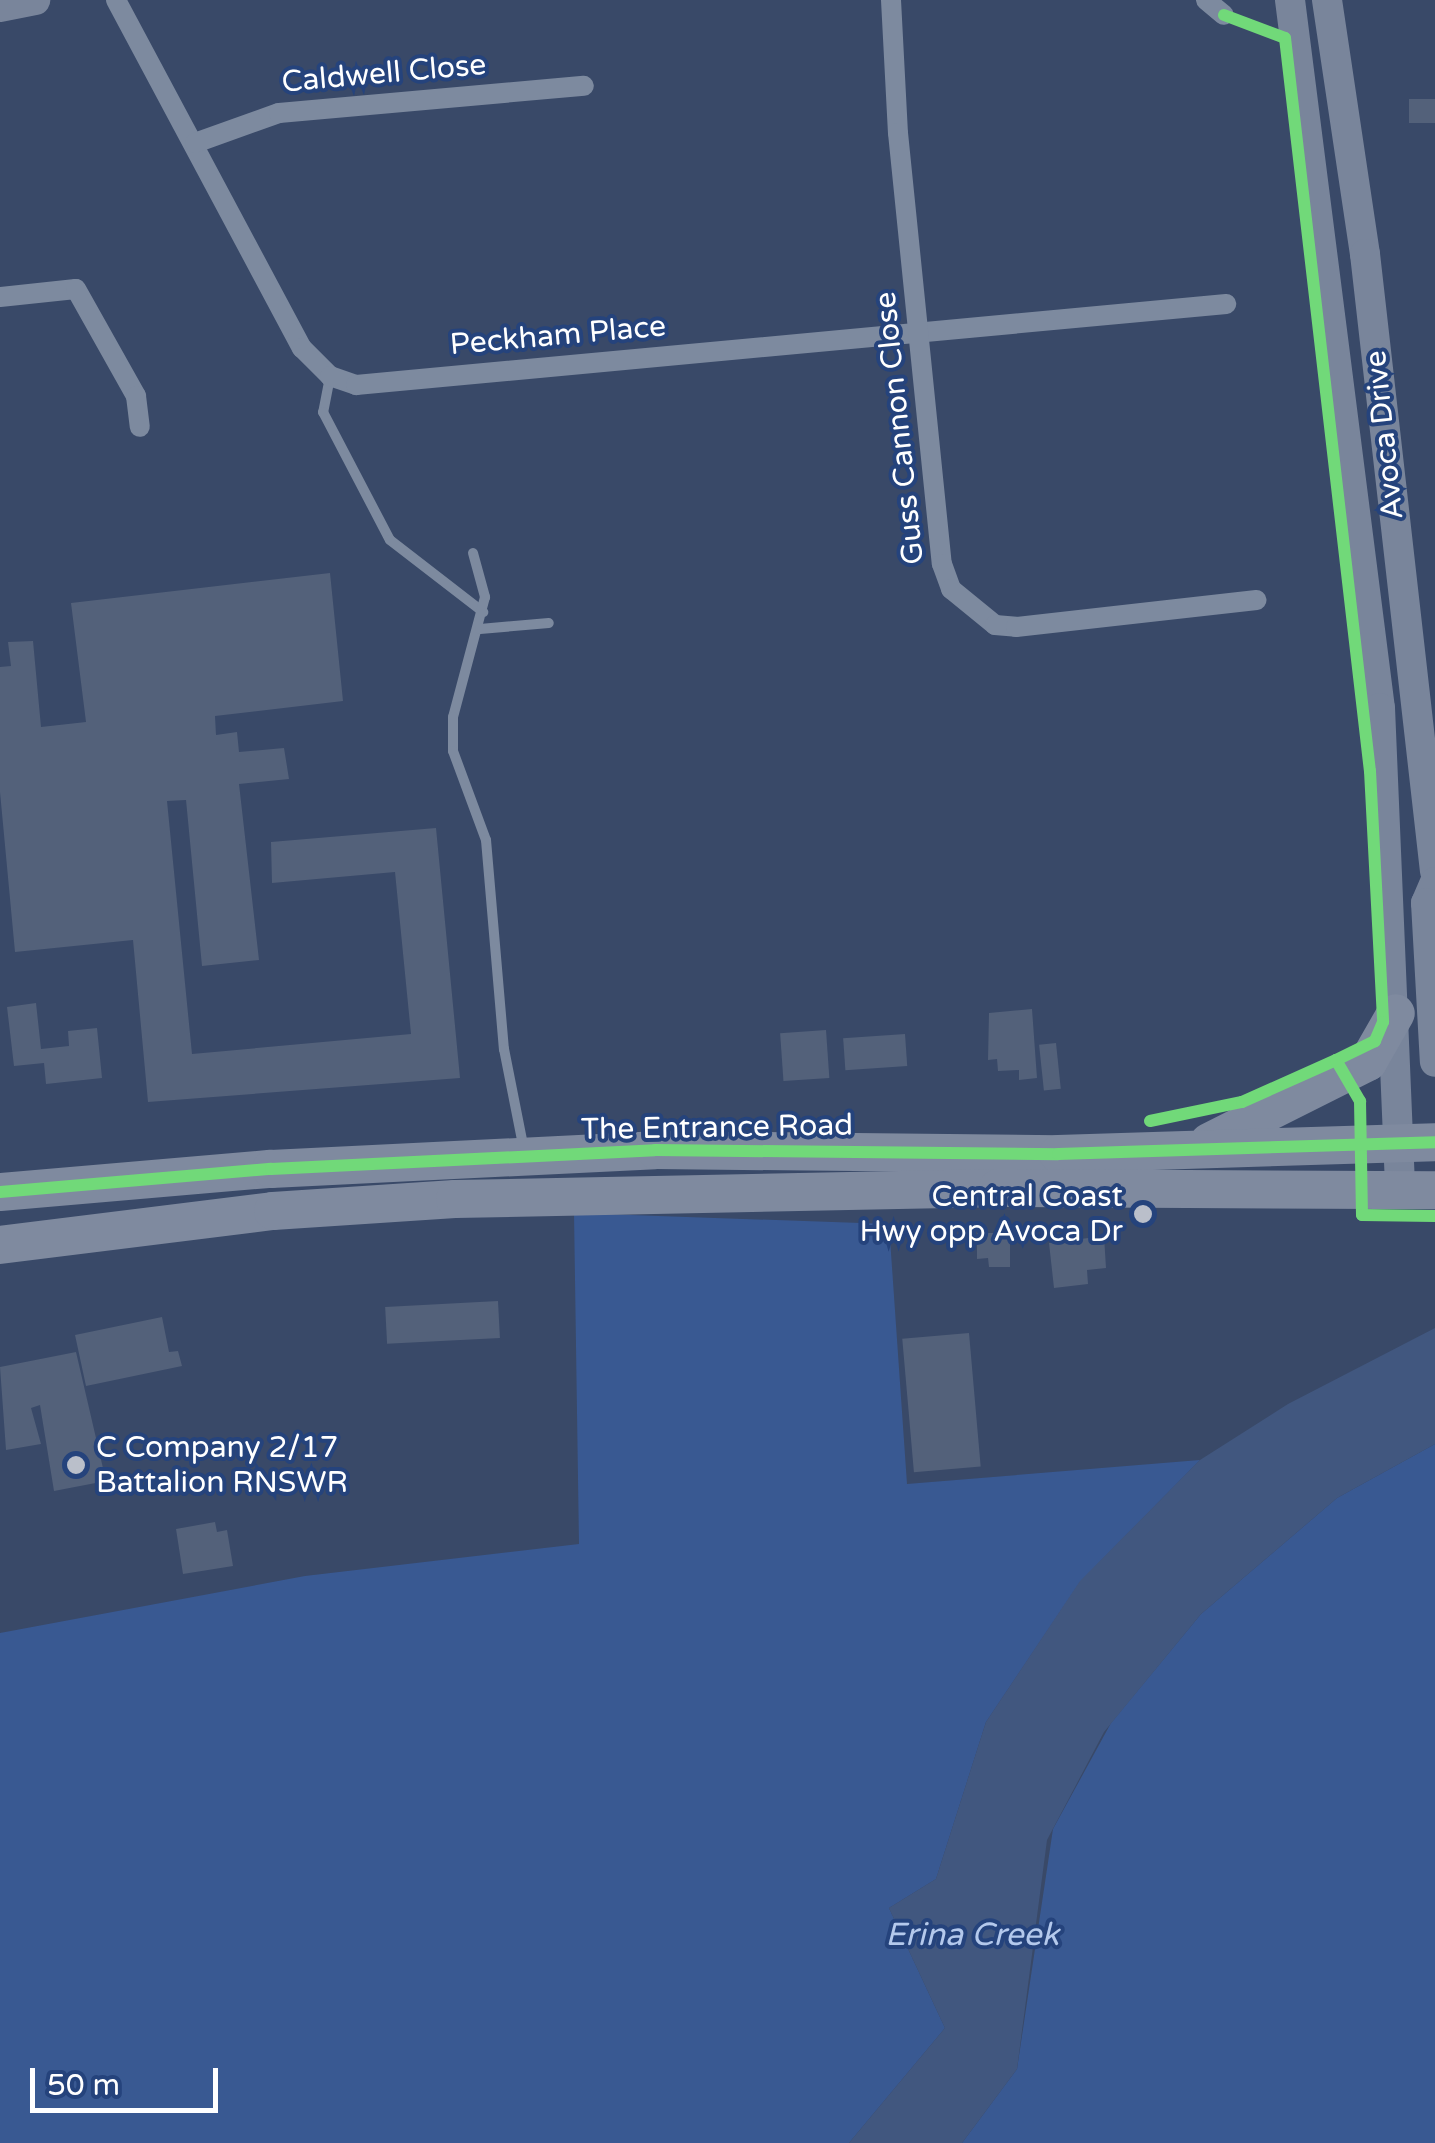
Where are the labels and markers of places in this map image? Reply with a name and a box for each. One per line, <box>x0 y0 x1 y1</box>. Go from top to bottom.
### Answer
place label: Central Coast Hwy opp Avoca Dr <box>859 1179 1123 1250</box>
marker: Central Coast Hwy opp Avoca Dr <box>1132 1203 1154 1225</box>
place label: C Company 2/17 Battalion RNSWR <box>96 1430 348 1500</box>
marker: C Company 2/17 Battalion RNSWR <box>65 1454 87 1476</box>

